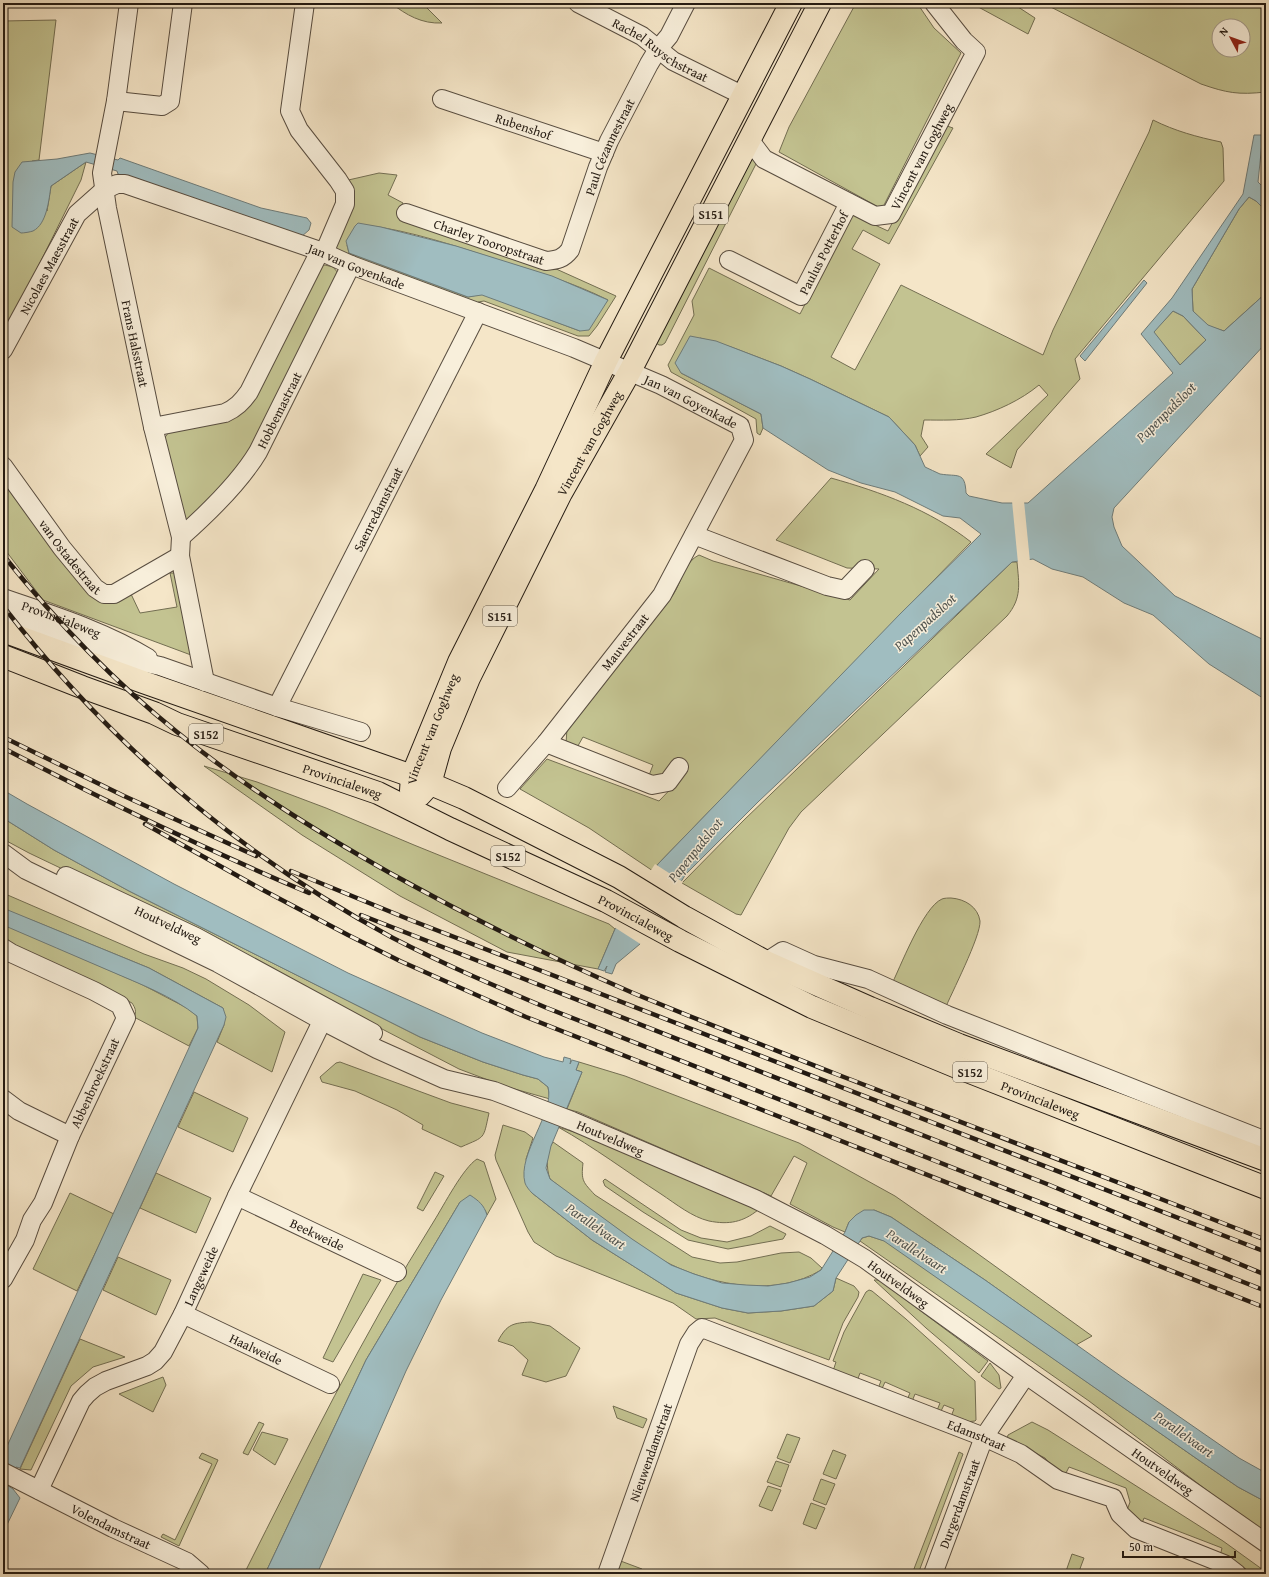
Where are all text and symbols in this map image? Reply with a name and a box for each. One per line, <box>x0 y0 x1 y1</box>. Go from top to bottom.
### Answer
street label: Rachel Ruyschstraat <box>609 13 712 87</box>
north arrow <box>1211 18 1251 58</box>
text: N <box>1215 23 1232 39</box>
street label: Paul Cézannestraat <box>580 95 639 198</box>
street label: Vincent van Goghweg <box>885 99 957 213</box>
street label: Rubenshof <box>493 108 556 145</box>
road number: S151 <box>694 204 728 224</box>
street label: Paulus Potterhof <box>794 206 853 298</box>
street label: Nicolaes Maesstraat <box>15 213 83 318</box>
street label: Charley Tooropstraat <box>431 214 547 269</box>
street label: Jan van Goyenkade <box>304 238 408 294</box>
street label: Frans Halsstraat <box>117 298 154 389</box>
street label: Hobbemastraat <box>252 368 306 452</box>
street label: Jan van Goyenkade <box>639 369 741 433</box>
water label: Papenpadsloot <box>1131 377 1201 447</box>
street label: Vincent van Goghweg <box>552 386 627 499</box>
street label: Saenredamstraat <box>348 463 407 555</box>
street label: van Ostadestraat <box>35 515 105 599</box>
water label: Papenpadsloot <box>889 588 961 656</box>
street label: Provincialeweg <box>19 596 104 642</box>
road number: S151 <box>483 606 517 626</box>
street label: Mauvestraat <box>597 609 654 675</box>
street label: Vincent van Goghweg <box>402 670 463 785</box>
road number: S152 <box>189 724 223 744</box>
street label: Provincialeweg <box>300 758 386 804</box>
water label: Papenpadsloot <box>662 813 728 887</box>
road number: S152 <box>491 846 525 866</box>
street label: Provincialeweg <box>595 889 678 946</box>
street label: Houtveldweg <box>132 900 205 948</box>
street label: Abbenbroekstraat <box>66 1034 124 1131</box>
road number: S152 <box>953 1062 987 1082</box>
street label: Provincialeweg <box>998 1076 1083 1124</box>
street label: Houtveldweg <box>574 1115 648 1160</box>
water label: Parallelvaart <box>561 1197 631 1254</box>
street label: Beekweide <box>287 1213 348 1255</box>
water label: Parallelvaart <box>882 1223 952 1279</box>
street label: Langeweide <box>179 1243 223 1309</box>
street label: Houtveldweg <box>864 1255 934 1312</box>
street label: Haalweide <box>227 1328 286 1370</box>
street label: Nieuwendamstraat <box>624 1400 677 1504</box>
water label: Parallelvaart <box>1149 1405 1219 1462</box>
street label: Edamstraat <box>945 1414 1010 1456</box>
street label: Houtveldweg <box>1128 1443 1198 1499</box>
street label: Durgerdamstraat <box>934 1456 985 1551</box>
street label: Volendamstraat <box>68 1499 155 1554</box>
scale bar <box>1123 1533 1235 1559</box>
text: 50 m <box>1129 1538 1153 1555</box>

